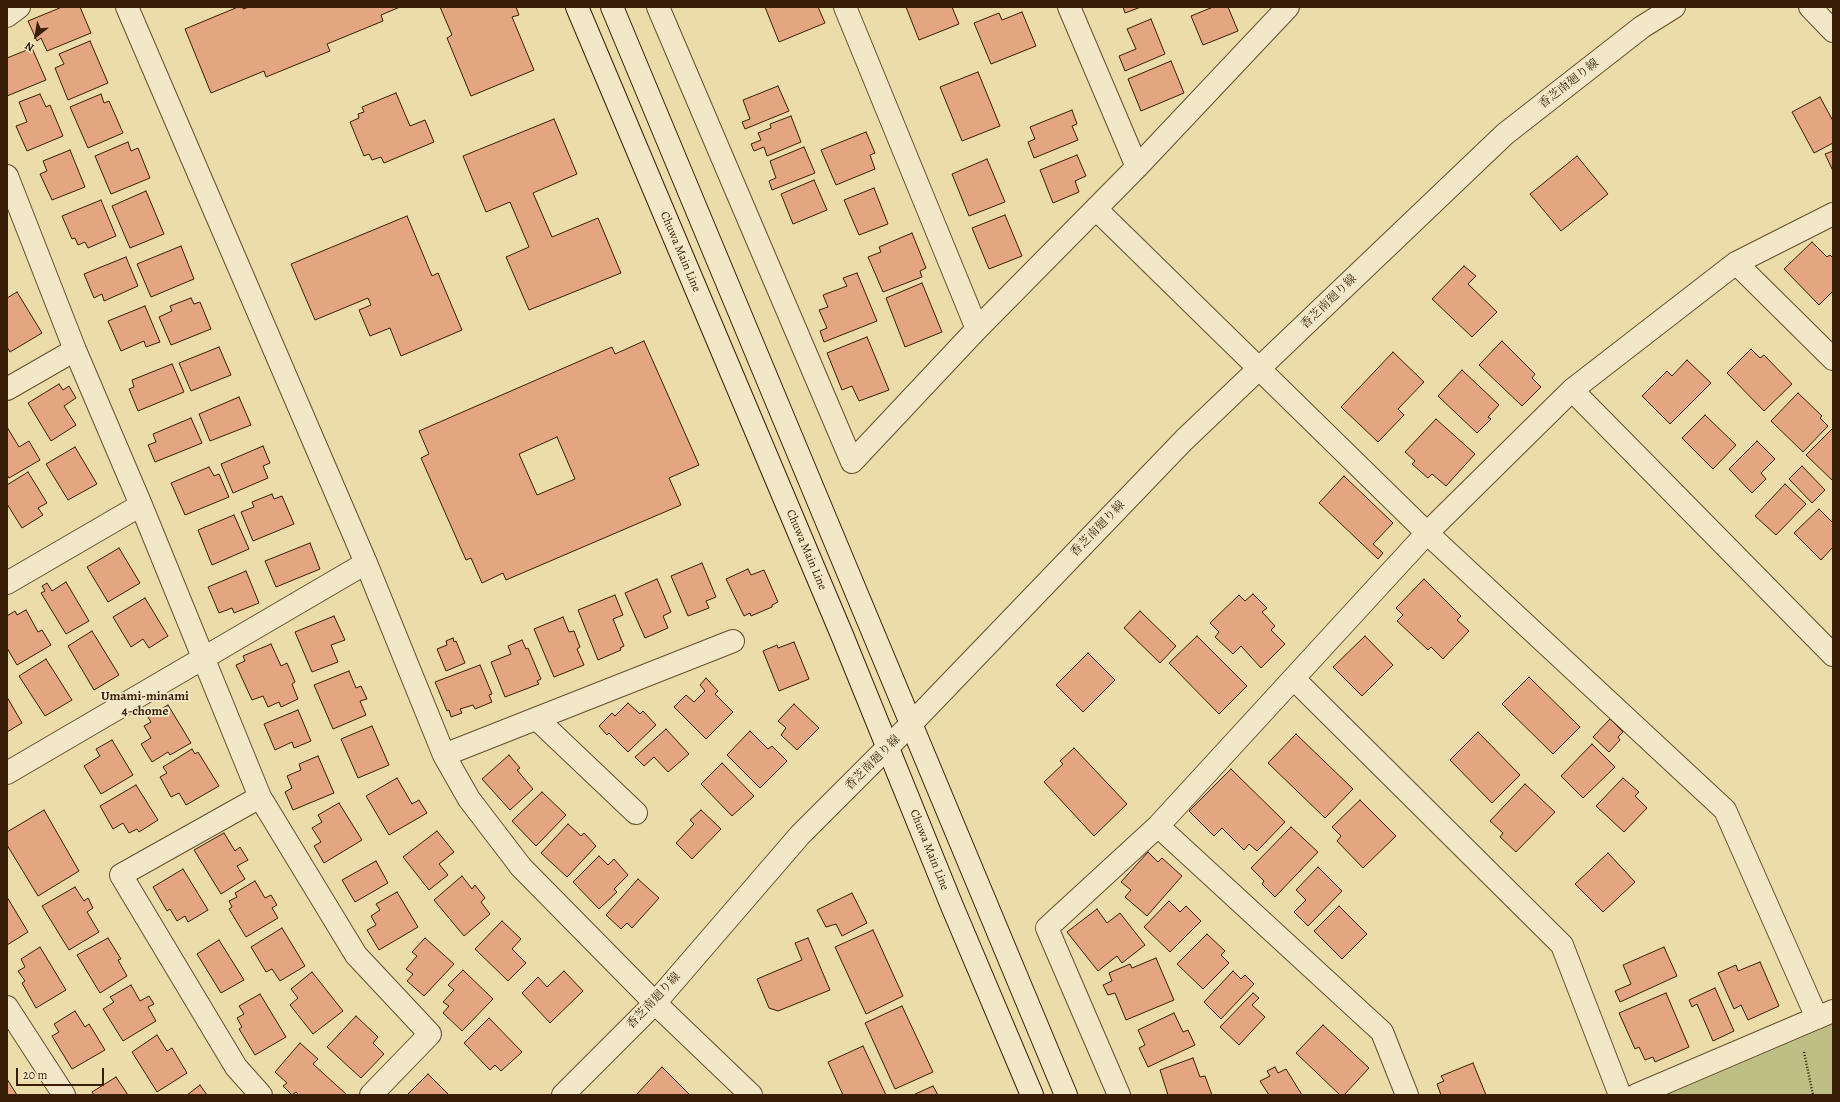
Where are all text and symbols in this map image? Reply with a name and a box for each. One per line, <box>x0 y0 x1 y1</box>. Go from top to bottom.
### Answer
north arrow <box>16 16 56 56</box>
text: N <box>22 38 37 55</box>
street label: 香芝南廻り線 <box>1536 56 1602 112</box>
street label: Chuwa Main Line <box>657 210 703 294</box>
street label: 香芝南廻り線 <box>1298 272 1360 332</box>
street label: 香芝南廻り線 <box>1068 498 1128 560</box>
street label: Chuwa Main Line <box>783 508 829 592</box>
district label: Umami-minami 4-chome <box>101 689 189 720</box>
street label: 香芝南廻り線 <box>842 732 904 794</box>
street label: Chuwa Main Line <box>906 807 952 893</box>
street label: 香芝南廻り線 <box>624 970 684 1032</box>
scale bar <box>18 1060 106 1086</box>
text: 20 m <box>23 1067 47 1083</box>

